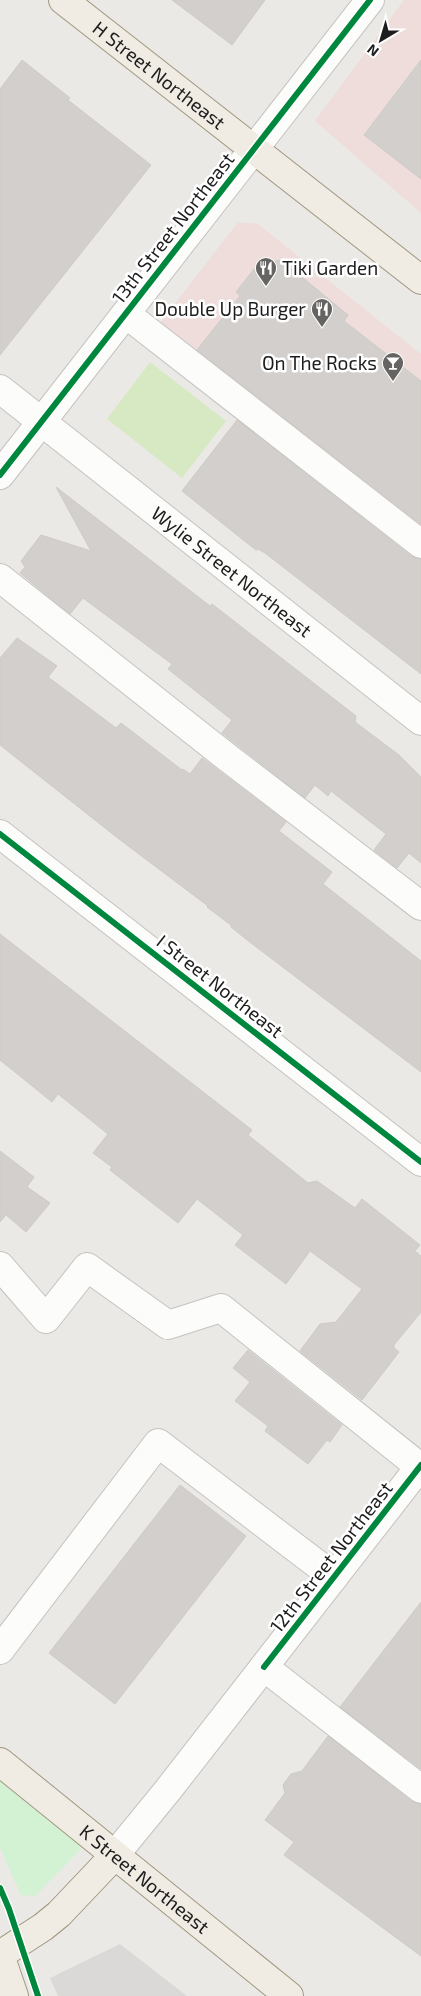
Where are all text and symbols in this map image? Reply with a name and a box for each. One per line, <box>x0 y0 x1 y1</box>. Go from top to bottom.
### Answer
north arrow <box>356 15 406 65</box>
street label: H Street Northeast <box>89 16 230 134</box>
text: N <box>363 41 382 60</box>
street label: 13th Street Northeast <box>107 148 239 308</box>
restaurant icon: Tiki Garden <box>254 256 278 287</box>
place label: Tiki Garden <box>282 256 378 279</box>
place label: Double Up Burger <box>154 297 306 320</box>
restaurant icon: Double Up Burger <box>310 297 334 328</box>
place label: On The Rocks <box>262 351 377 374</box>
bar icon: On The Rocks <box>381 351 405 382</box>
street label: Wylie Street Northeast <box>147 501 317 642</box>
street label: I Street Northeast <box>153 929 288 1042</box>
street label: 12th Street Northeast <box>264 1477 397 1637</box>
street label: K Street Northeast <box>75 1819 214 1938</box>

